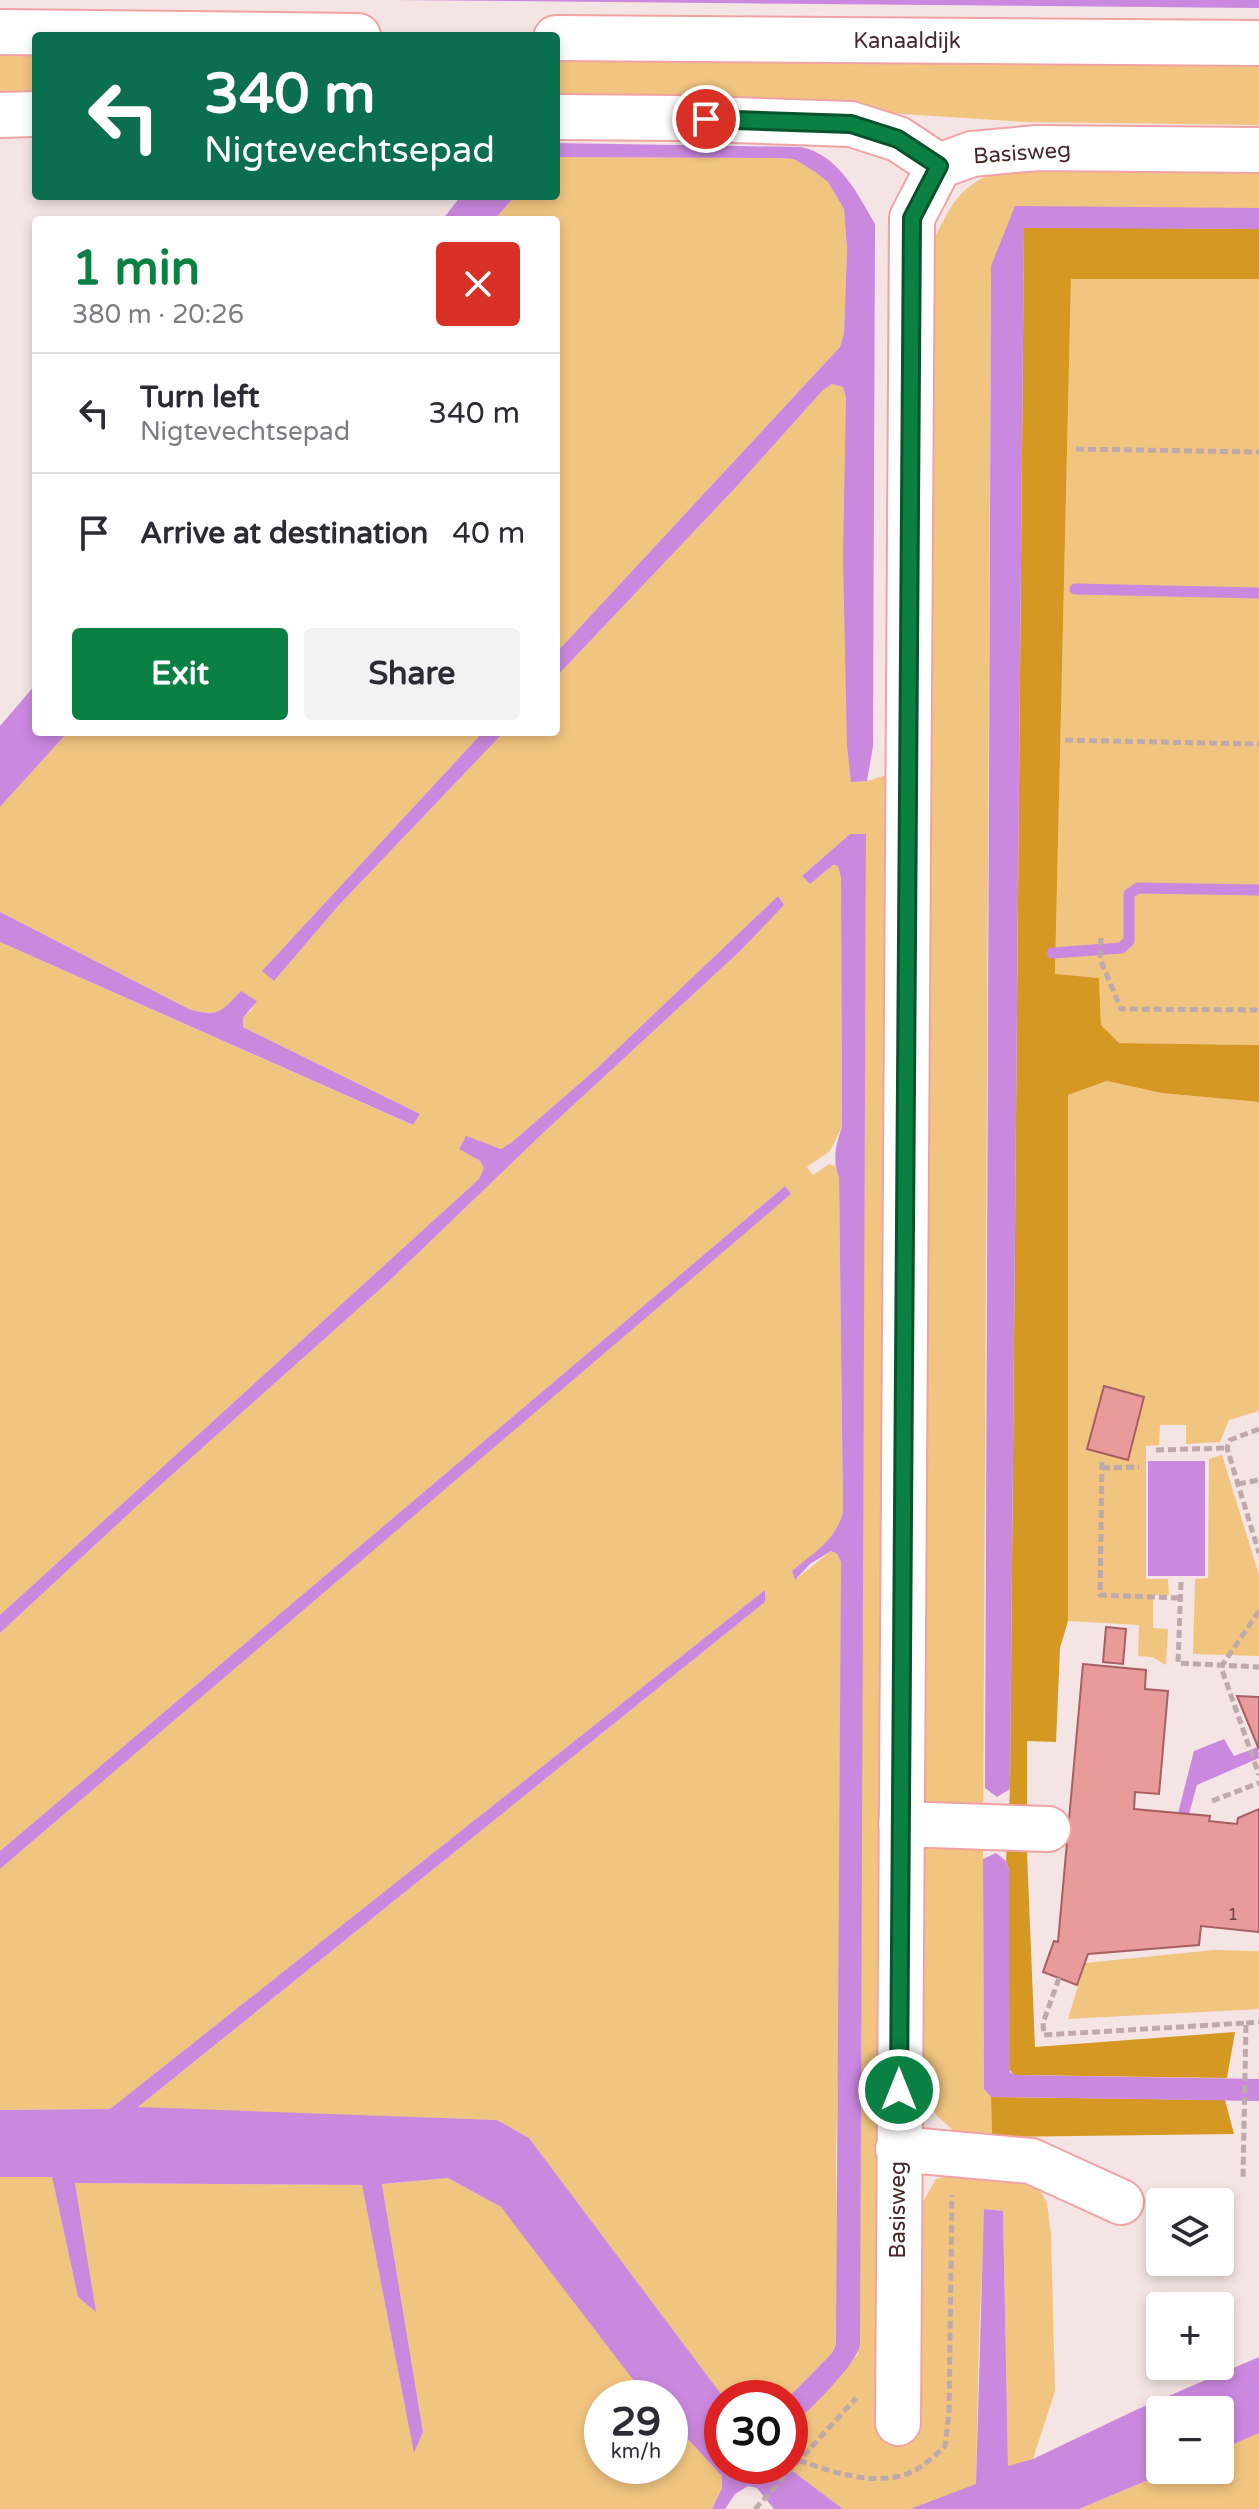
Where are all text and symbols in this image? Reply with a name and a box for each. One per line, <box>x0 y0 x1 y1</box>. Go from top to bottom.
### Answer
street label: Kanaaldijk <box>853 28 961 54</box>
text: 340 m <box>204 61 375 128</box>
icon: left <box>72 64 176 168</box>
pin <box>672 85 740 153</box>
icon: arrive <box>684 97 728 141</box>
text: Nigtevechtsepad <box>204 129 495 172</box>
street label: Basisweg <box>972 137 1072 169</box>
text: 1 min <box>72 240 200 298</box>
button: close <box>436 242 520 326</box>
text: 380 m · 20:26 <box>72 299 244 330</box>
text: Turn left <box>140 379 259 416</box>
icon: left <box>72 391 116 435</box>
text: 340 m <box>428 395 520 432</box>
text: Nigtevechtsepad <box>140 416 350 447</box>
icon: arrive <box>72 511 116 555</box>
text: Arrive at destination <box>140 515 428 552</box>
text: 40 m <box>452 515 525 552</box>
button: Exit <box>72 628 288 720</box>
button: Share <box>304 628 520 720</box>
house number: 1 <box>1227 1903 1239 1925</box>
position arrow <box>857 2048 941 2132</box>
street label: Basisweg <box>885 2161 911 2259</box>
map controls <box>1146 2188 1234 2484</box>
button: layers <box>1146 2188 1234 2276</box>
button: + <box>1146 2292 1234 2380</box>
speed limit sign: 30 <box>704 2380 808 2484</box>
button: − <box>1146 2396 1234 2484</box>
text: 29 <box>611 2398 661 2446</box>
text: km/h <box>611 2440 661 2464</box>

